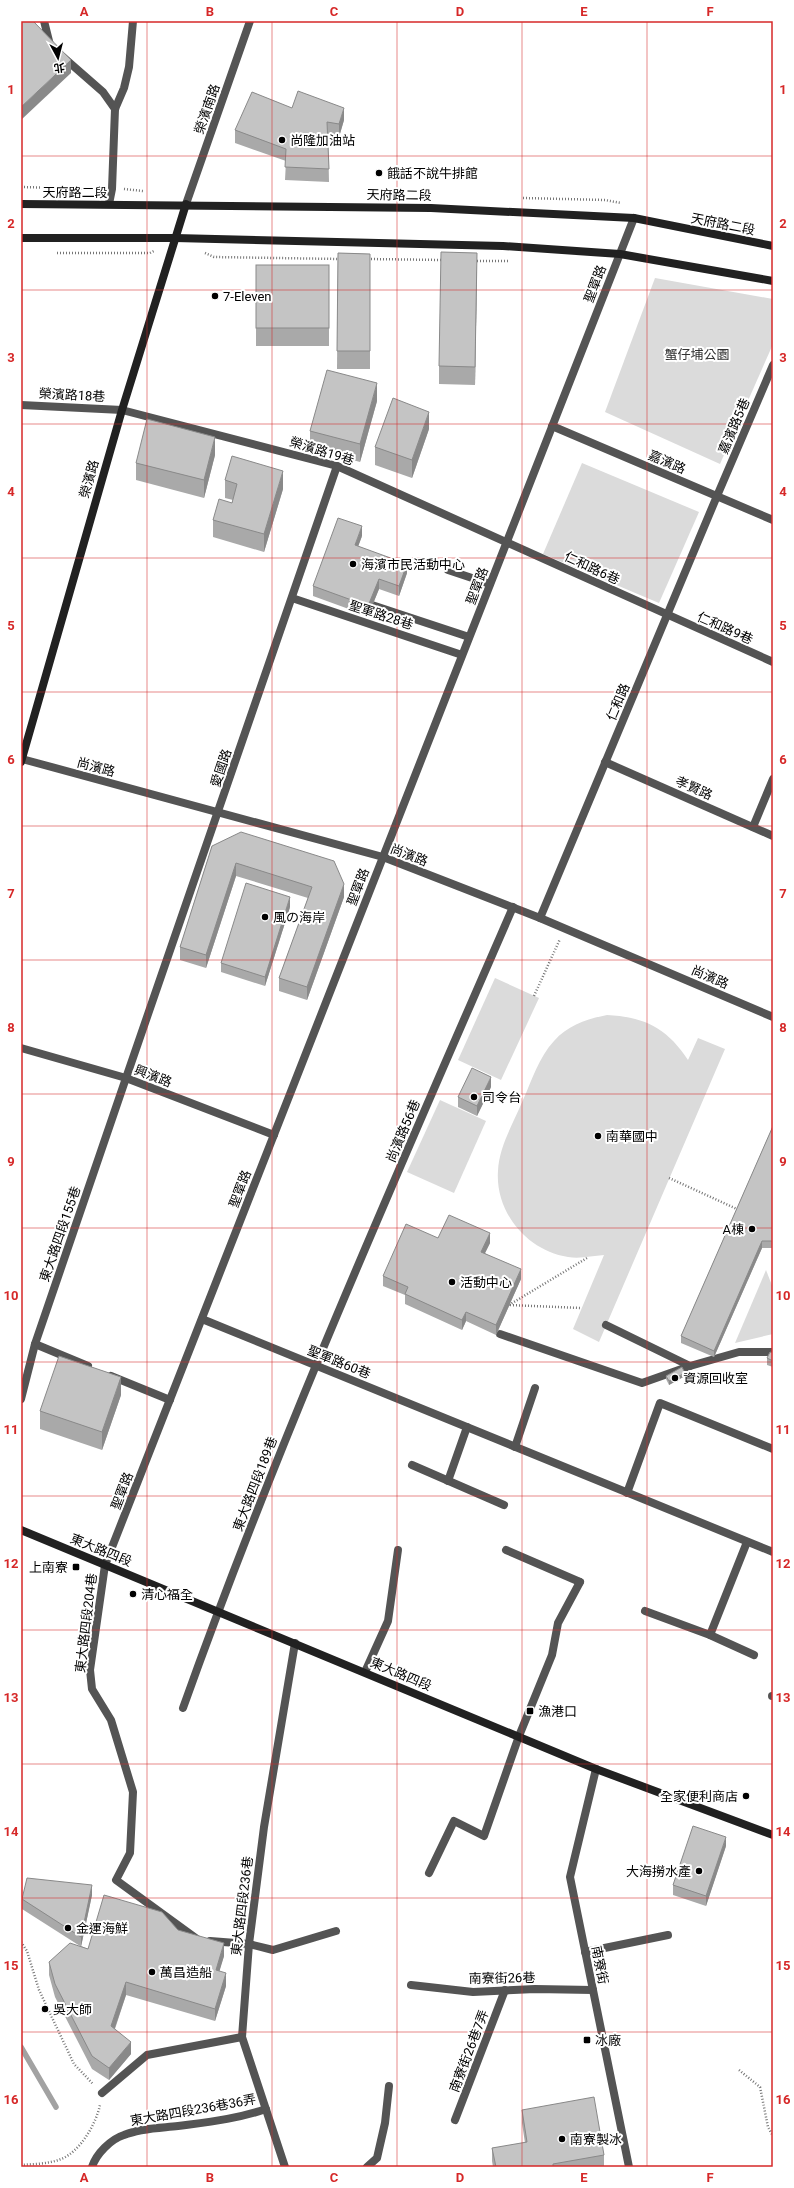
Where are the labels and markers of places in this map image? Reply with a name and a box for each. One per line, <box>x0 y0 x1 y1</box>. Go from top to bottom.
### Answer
place label: 尚隆加油站 <box>290 133 355 148</box>
marker: 尚隆加油站 <box>277 135 287 145</box>
place label: 餓話不說牛排館 <box>387 166 478 181</box>
marker: 餓話不說牛排館 <box>374 168 384 178</box>
place label: 7-Eleven <box>223 289 272 304</box>
marker: 7-Eleven <box>210 291 220 301</box>
place label: 海濱市民活動中心 <box>361 557 465 572</box>
marker: 海濱市民活動中心 <box>348 559 358 569</box>
place label: 風の海岸 <box>273 910 325 925</box>
marker: 風の海岸 <box>260 912 270 922</box>
place label: 司令台 <box>482 1090 521 1105</box>
marker: 司令台 <box>469 1092 479 1102</box>
place label: 南華國中 <box>606 1129 658 1144</box>
marker: 南華國中 <box>593 1131 603 1141</box>
place label: A棟 <box>723 1222 744 1237</box>
marker: A棟 <box>747 1224 757 1234</box>
place label: 活動中心 <box>460 1275 512 1290</box>
marker: 活動中心 <box>447 1277 457 1287</box>
place label: 資源回收室 <box>683 1371 748 1386</box>
marker: 資源回收室 <box>670 1373 680 1383</box>
place label: 上南寮 <box>29 1560 68 1575</box>
marker: 上南寮 <box>71 1562 81 1572</box>
place label: 清心福全 <box>141 1587 193 1602</box>
marker: 清心福全 <box>128 1589 138 1599</box>
place label: 漁港口 <box>538 1704 577 1719</box>
marker: 漁港口 <box>525 1706 535 1716</box>
place label: 全家便利商店 <box>660 1789 738 1804</box>
marker: 全家便利商店 <box>741 1791 751 1801</box>
place label: 大海撈水產 <box>626 1864 691 1879</box>
marker: 大海撈水產 <box>694 1866 704 1876</box>
place label: 金運海鮮 <box>76 1921 128 1936</box>
marker: 金運海鮮 <box>63 1923 73 1933</box>
place label: 萬昌造船 <box>160 1965 212 1980</box>
marker: 萬昌造船 <box>147 1967 157 1977</box>
place label: 吳大師 <box>53 2002 92 2017</box>
marker: 吳大師 <box>40 2004 50 2014</box>
place label: 冰廠 <box>595 2033 621 2048</box>
marker: 冰廠 <box>582 2035 592 2045</box>
place label: 南寮製冰 <box>570 2132 622 2147</box>
marker: 南寮製冰 <box>557 2134 567 2144</box>

